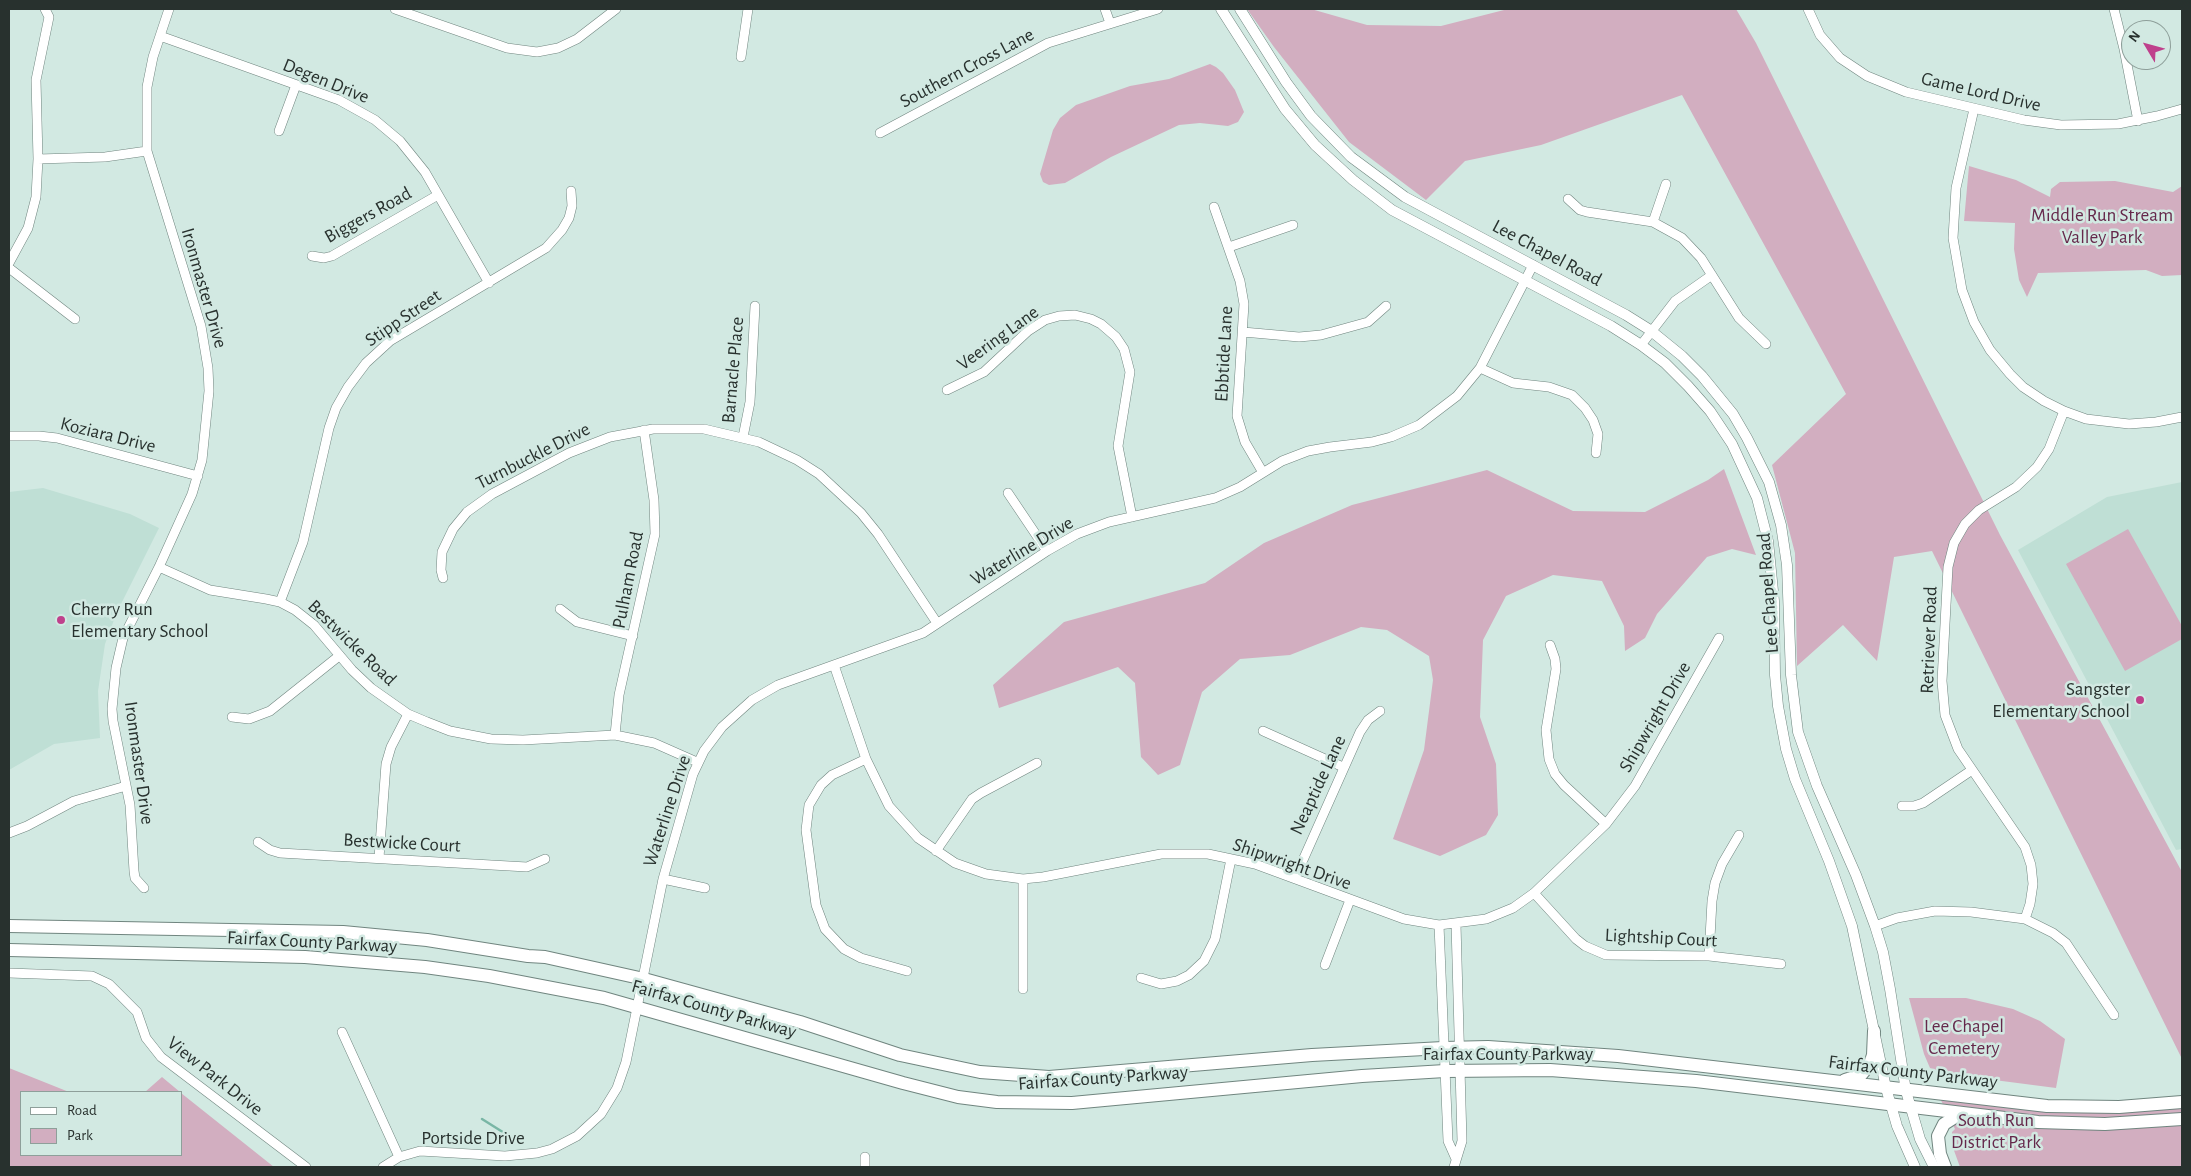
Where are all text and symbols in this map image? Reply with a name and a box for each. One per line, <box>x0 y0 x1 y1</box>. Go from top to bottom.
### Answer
north arrow <box>2121 20 2171 70</box>
street label: Southern Cross Lane <box>896 23 1038 113</box>
text: N <box>2126 28 2143 45</box>
street label: Degen Drive <box>279 53 373 109</box>
street label: Game Lord Drive <box>1919 67 2043 117</box>
street label: Biggers Road <box>320 182 416 248</box>
park label: Middle Run Stream Valley Park <box>2031 204 2173 248</box>
street label: Lee Chapel Road <box>1488 215 1606 291</box>
street label: Ironmaster Drive <box>176 225 232 351</box>
street label: Stipp Street <box>361 284 445 352</box>
street label: Veering Lane <box>953 301 1043 375</box>
street label: Ebbtide Lane <box>1210 305 1238 403</box>
street label: Barnacle Place <box>717 316 749 424</box>
street label: Koziara Drive <box>58 412 158 458</box>
street label: Turnbuckle Drive <box>472 417 594 495</box>
street label: Waterline Drive <box>966 511 1078 591</box>
street label: Pulham Road <box>607 529 649 631</box>
street label: Lee Chapel Road <box>1752 532 1784 654</box>
street label: Retriever Road <box>1916 586 1942 694</box>
street label: Bestwicke Road <box>303 595 401 691</box>
place label: Cherry Run Elementary School <box>71 598 209 642</box>
marker: Cherry Run Elementary School <box>55 614 67 626</box>
street label: Shipwright Drive <box>1614 658 1696 776</box>
place label: Sangster Elementary School <box>1992 678 2130 722</box>
marker: Sangster Elementary School <box>2134 694 2146 706</box>
street label: Ironmaster Drive <box>119 700 159 826</box>
street label: Neaptide Lane <box>1285 732 1351 838</box>
street label: Waterline Drive <box>638 752 696 870</box>
street label: Bestwicke Court <box>343 829 461 857</box>
street label: Shipwright Drive <box>1230 833 1354 895</box>
street label: Lightship Court <box>1604 924 1718 952</box>
street label: Fairfax County Parkway <box>226 926 398 958</box>
street label: Fairfax County Parkway <box>629 975 799 1043</box>
park label: Lee Chapel Cemetery <box>1924 1015 2004 1059</box>
street label: View Park Drive <box>162 1031 268 1121</box>
street label: Fairfax County Parkway <box>1423 1043 1593 1065</box>
street label: Fairfax County Parkway <box>1827 1050 1999 1094</box>
street label: Fairfax County Parkway <box>1017 1061 1189 1095</box>
legend <box>20 1091 182 1156</box>
text: Road <box>67 1103 97 1118</box>
park label: South Run District Park <box>1951 1109 2041 1153</box>
street label: Portside Drive <box>421 1127 525 1149</box>
text: Park <box>67 1128 93 1143</box>

